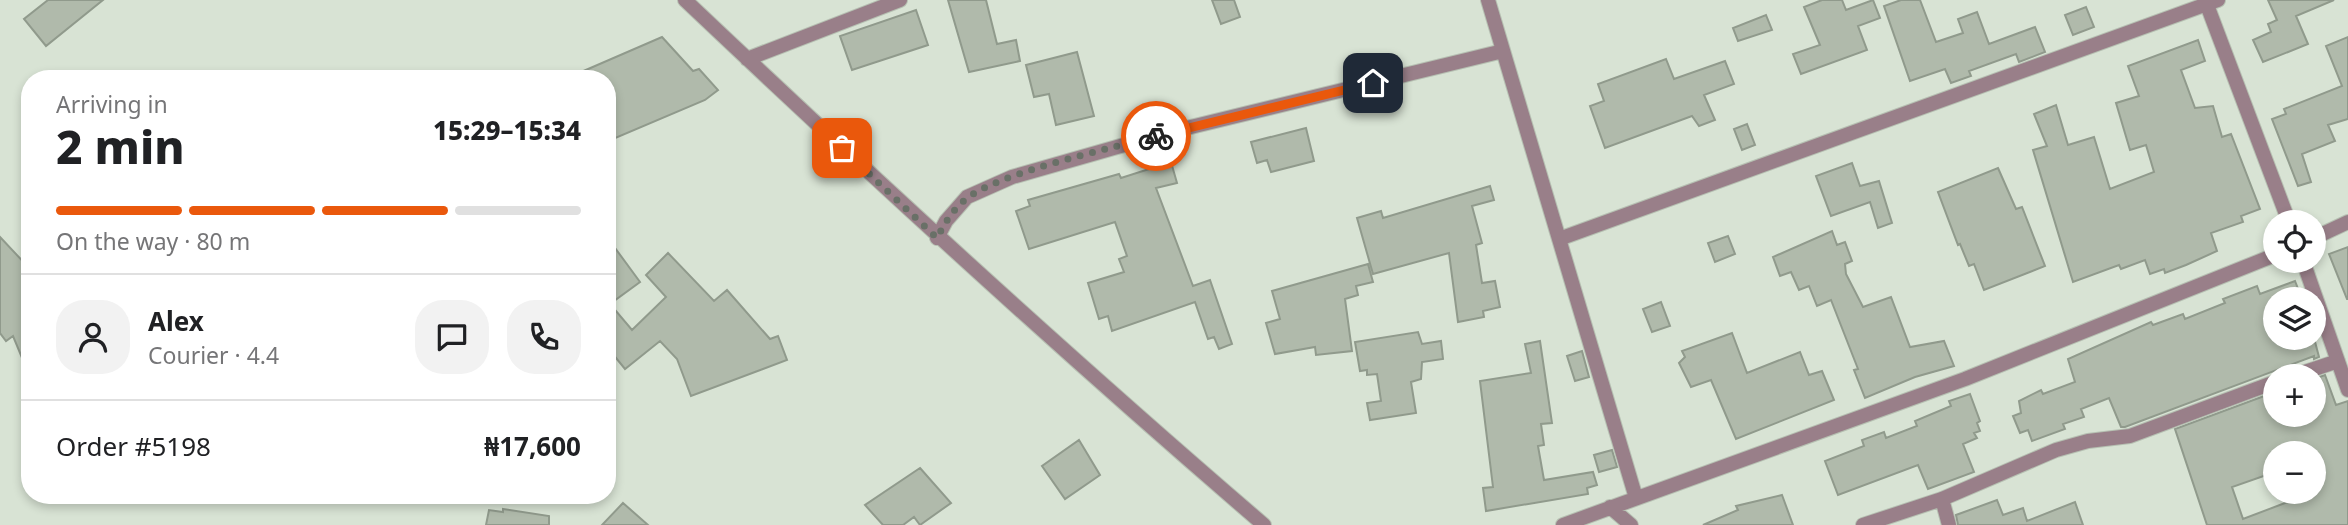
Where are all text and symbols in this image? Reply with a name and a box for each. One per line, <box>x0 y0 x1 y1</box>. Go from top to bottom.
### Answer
pin <box>1343 53 1403 113</box>
icon: home <box>1354 64 1392 102</box>
text: Arriving in <box>56 88 168 120</box>
courier <box>1121 101 1191 171</box>
text: 15:29–15:34 <box>433 112 581 148</box>
text: 2 min <box>56 115 185 177</box>
icon: bike <box>1137 117 1175 155</box>
pin <box>812 118 872 178</box>
icon: bag <box>823 129 861 167</box>
map controls <box>2263 210 2326 504</box>
button: locate <box>2263 210 2326 273</box>
text: On the way · 80 m <box>56 225 250 257</box>
button: layers <box>2263 287 2326 350</box>
button: person <box>56 300 130 374</box>
button: chat <box>415 300 489 374</box>
button: phone <box>507 300 581 374</box>
text: Alex <box>148 303 204 339</box>
text: Courier · 4.4 <box>148 339 279 371</box>
button: + <box>2263 364 2326 427</box>
text: Order #5198 <box>56 428 211 464</box>
text: ₦17,600 <box>484 428 581 464</box>
button: − <box>2263 441 2326 504</box>

